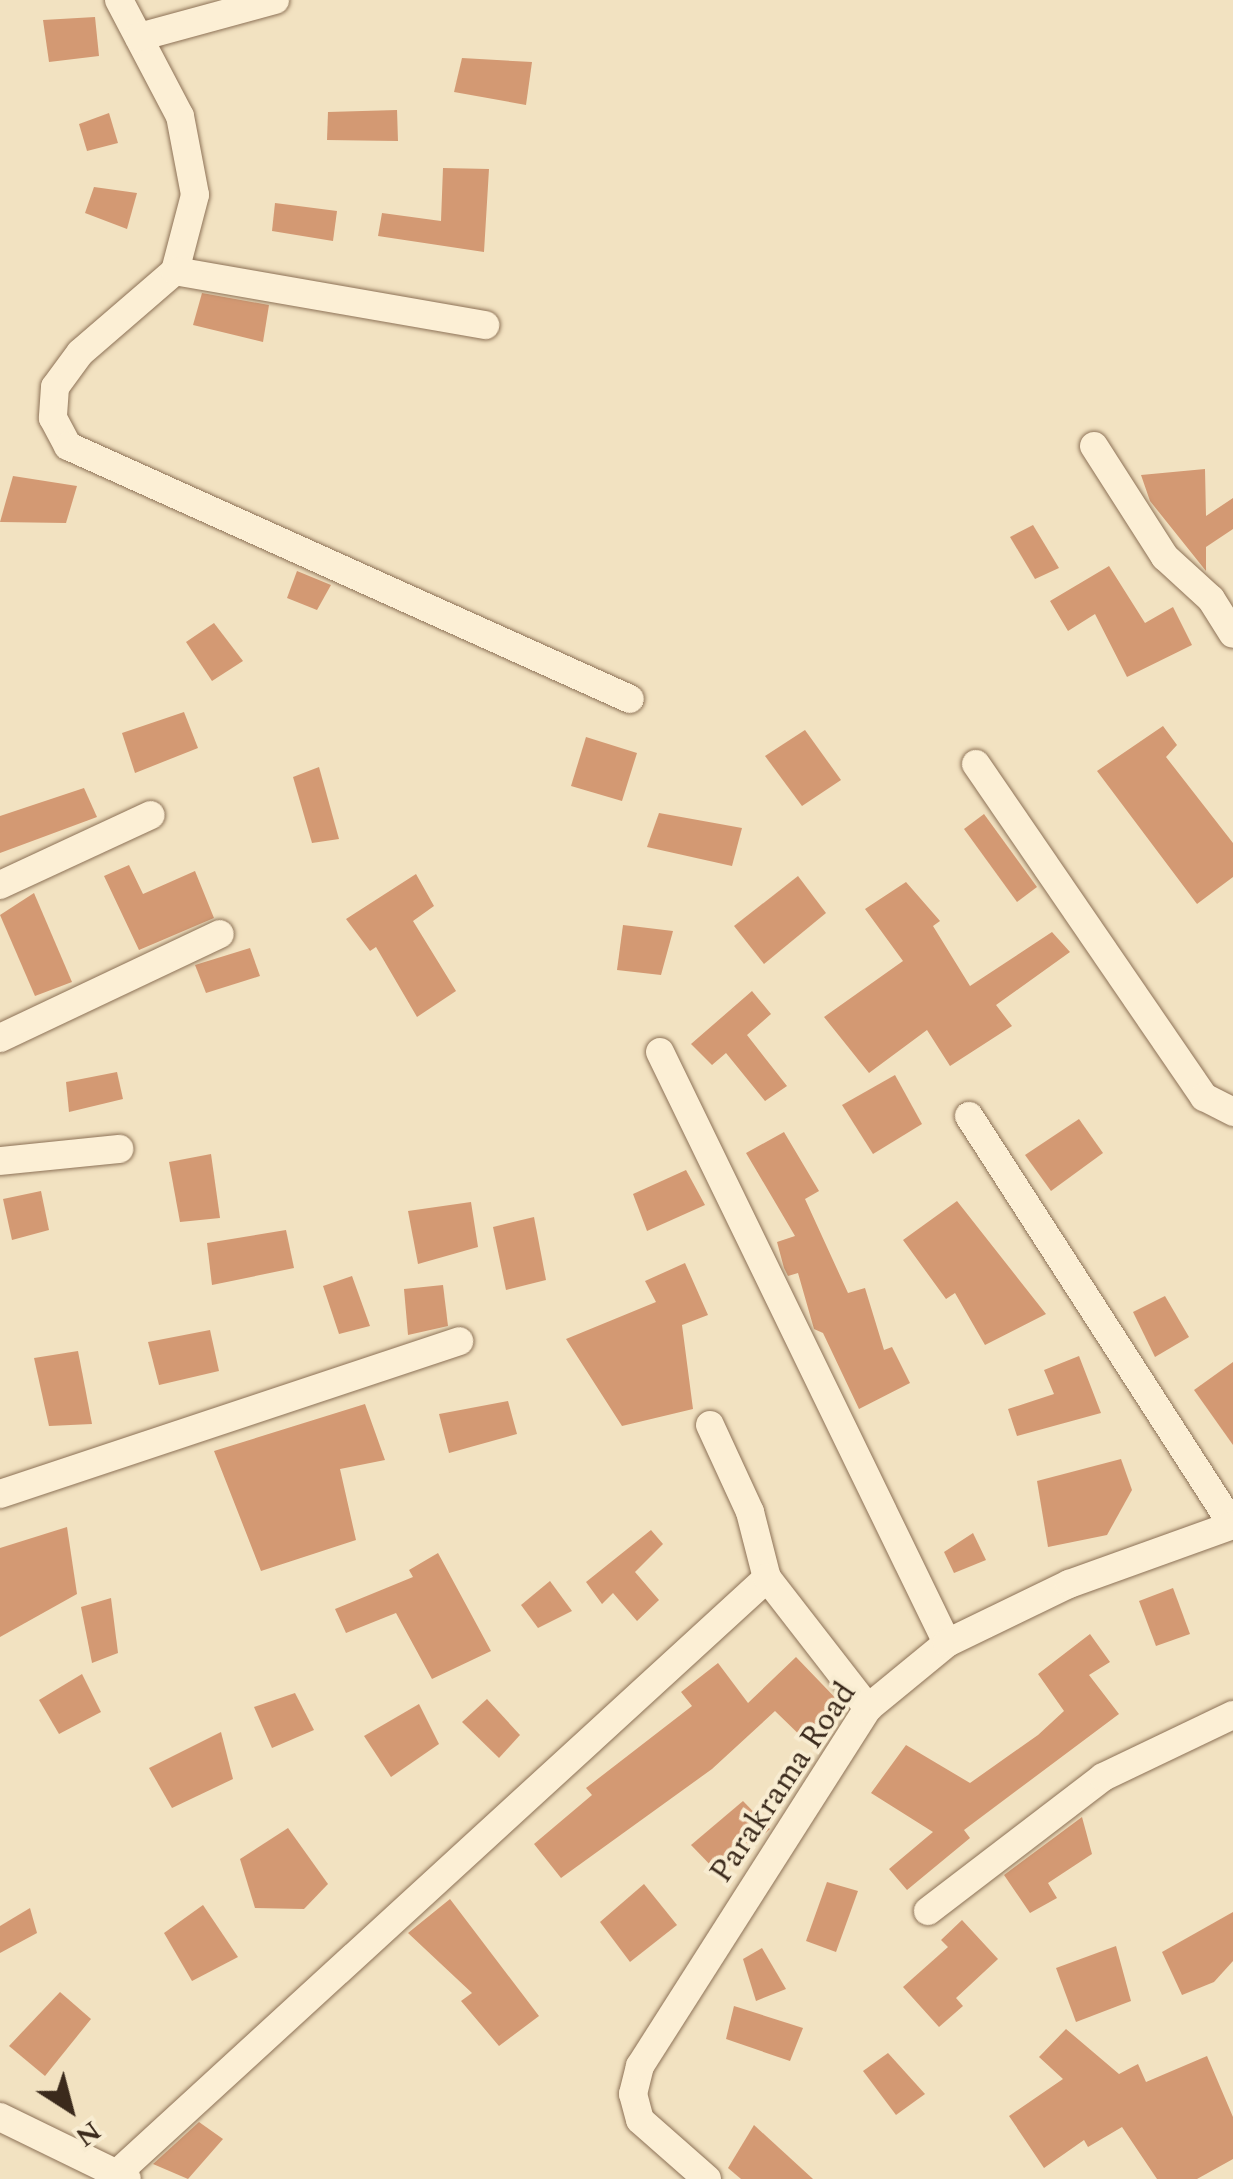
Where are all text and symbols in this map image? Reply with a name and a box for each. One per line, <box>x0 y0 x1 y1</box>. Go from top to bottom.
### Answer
street label: Parakrama Road <box>703 1675 865 1891</box>
north arrow <box>20 2059 120 2159</box>
text: N <box>66 2110 110 2158</box>

